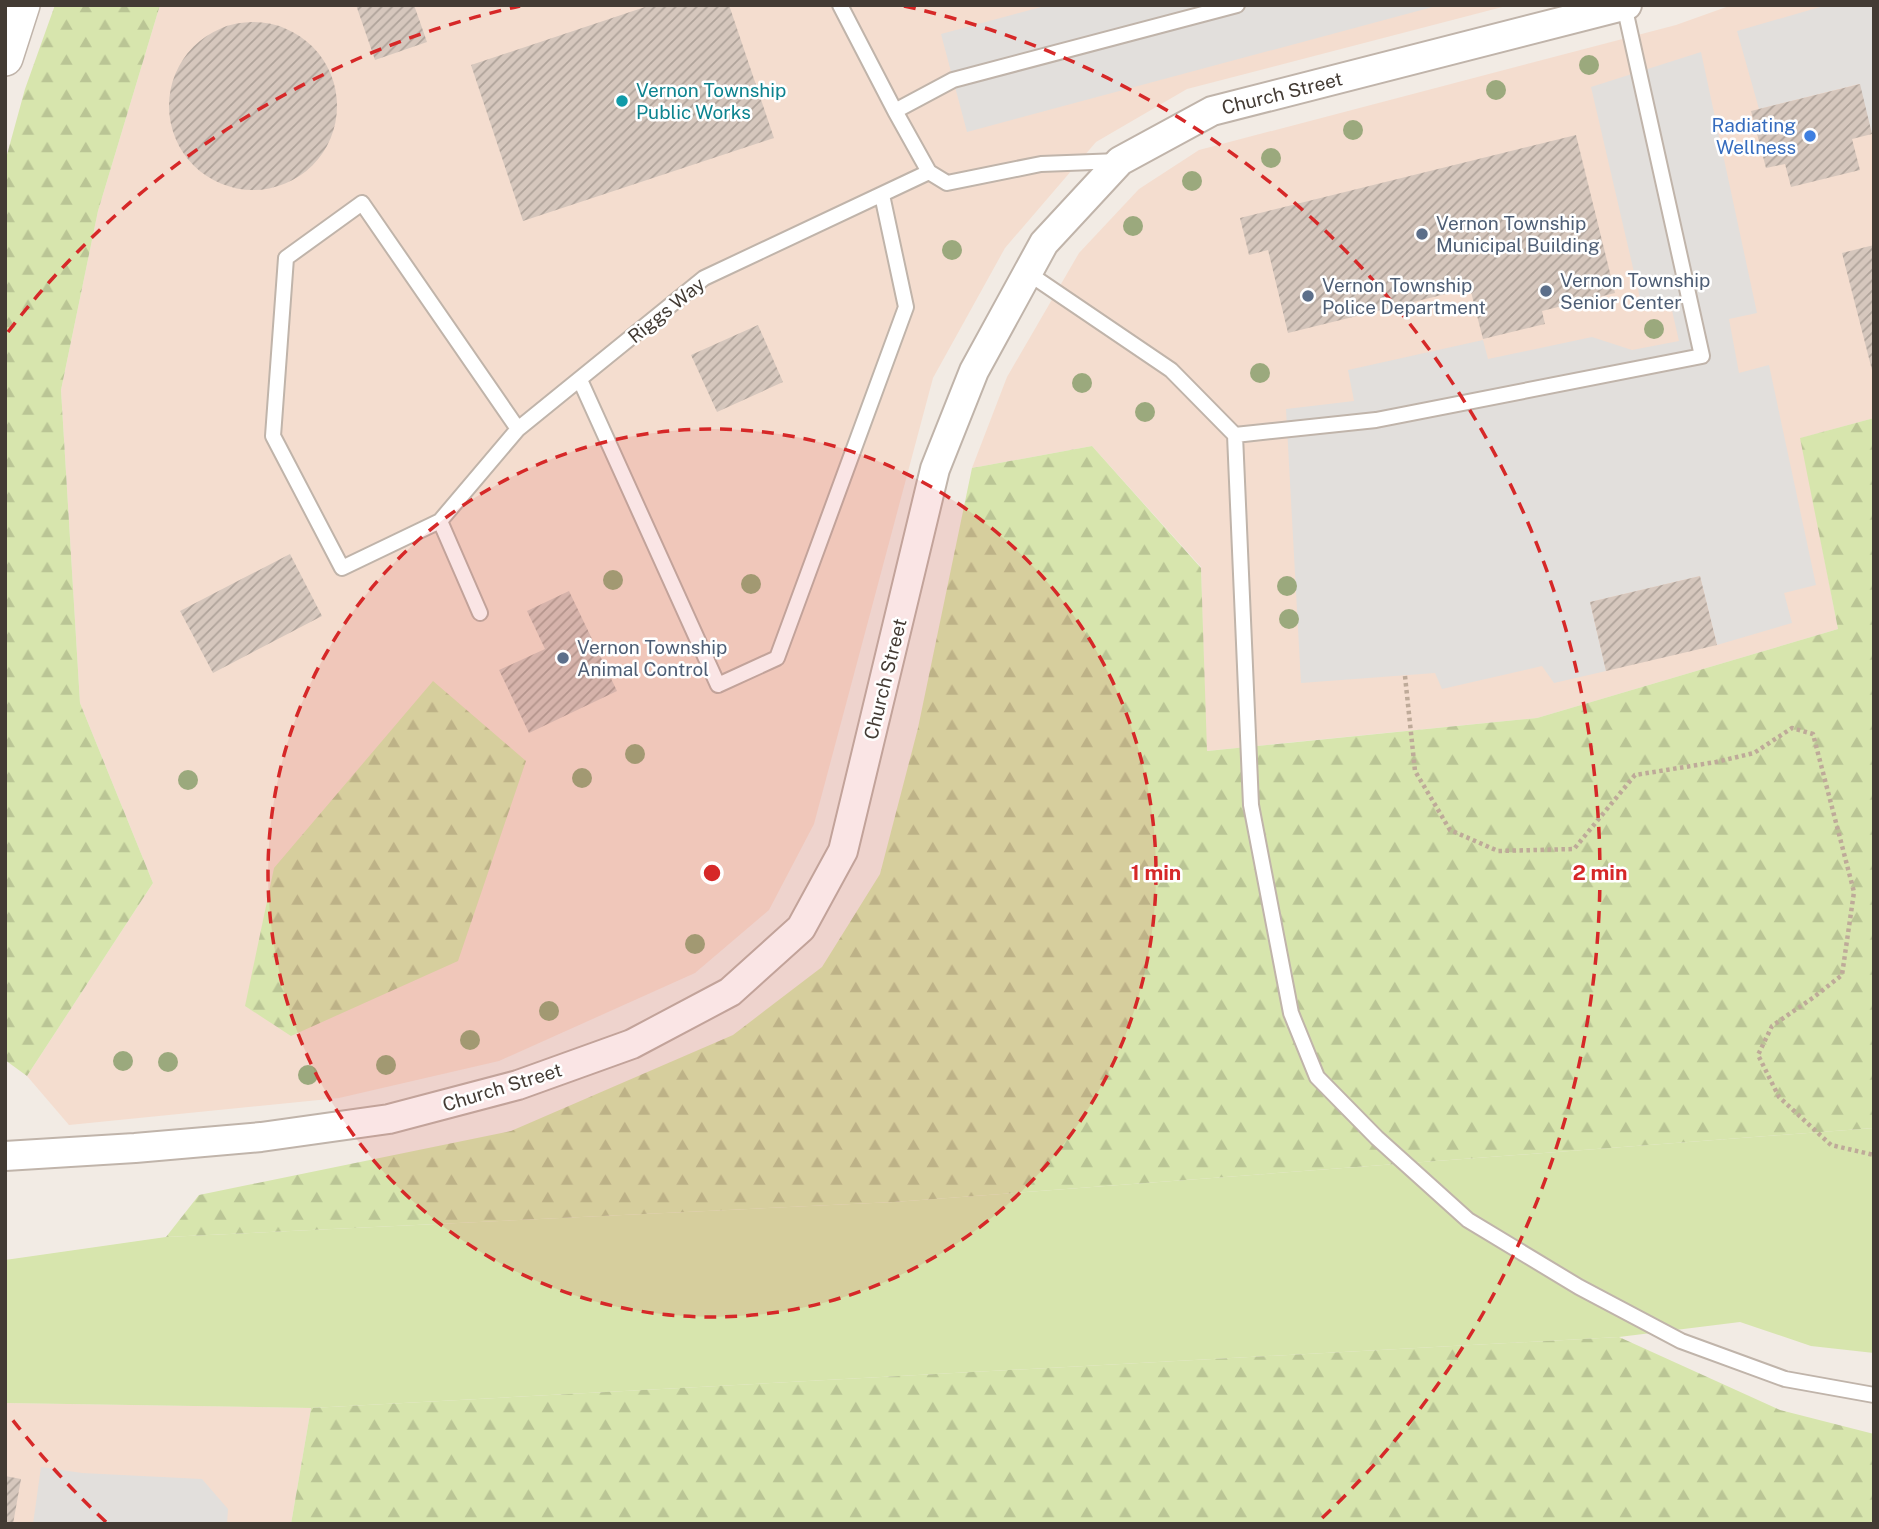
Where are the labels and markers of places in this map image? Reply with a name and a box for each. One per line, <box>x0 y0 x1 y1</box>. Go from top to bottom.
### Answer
place label: Vernon Township Public Works <box>636 79 786 123</box>
marker: Vernon Township Public Works <box>614 93 630 109</box>
place label: Radiating Wellness <box>1712 114 1796 158</box>
marker: Radiating Wellness <box>1802 128 1818 144</box>
place label: Vernon Township Municipal Building <box>1436 212 1600 256</box>
marker: Vernon Township Municipal Building <box>1414 226 1430 242</box>
place label: Vernon Township Senior Center <box>1560 269 1710 313</box>
place label: Vernon Township Police Department <box>1322 274 1486 318</box>
marker: Vernon Township Senior Center <box>1538 283 1554 299</box>
marker: Vernon Township Police Department <box>1300 288 1316 304</box>
place label: Vernon Township Animal Control <box>577 636 727 680</box>
marker: Vernon Township Animal Control <box>555 650 571 666</box>
centre of rings <box>700 861 724 885</box>

